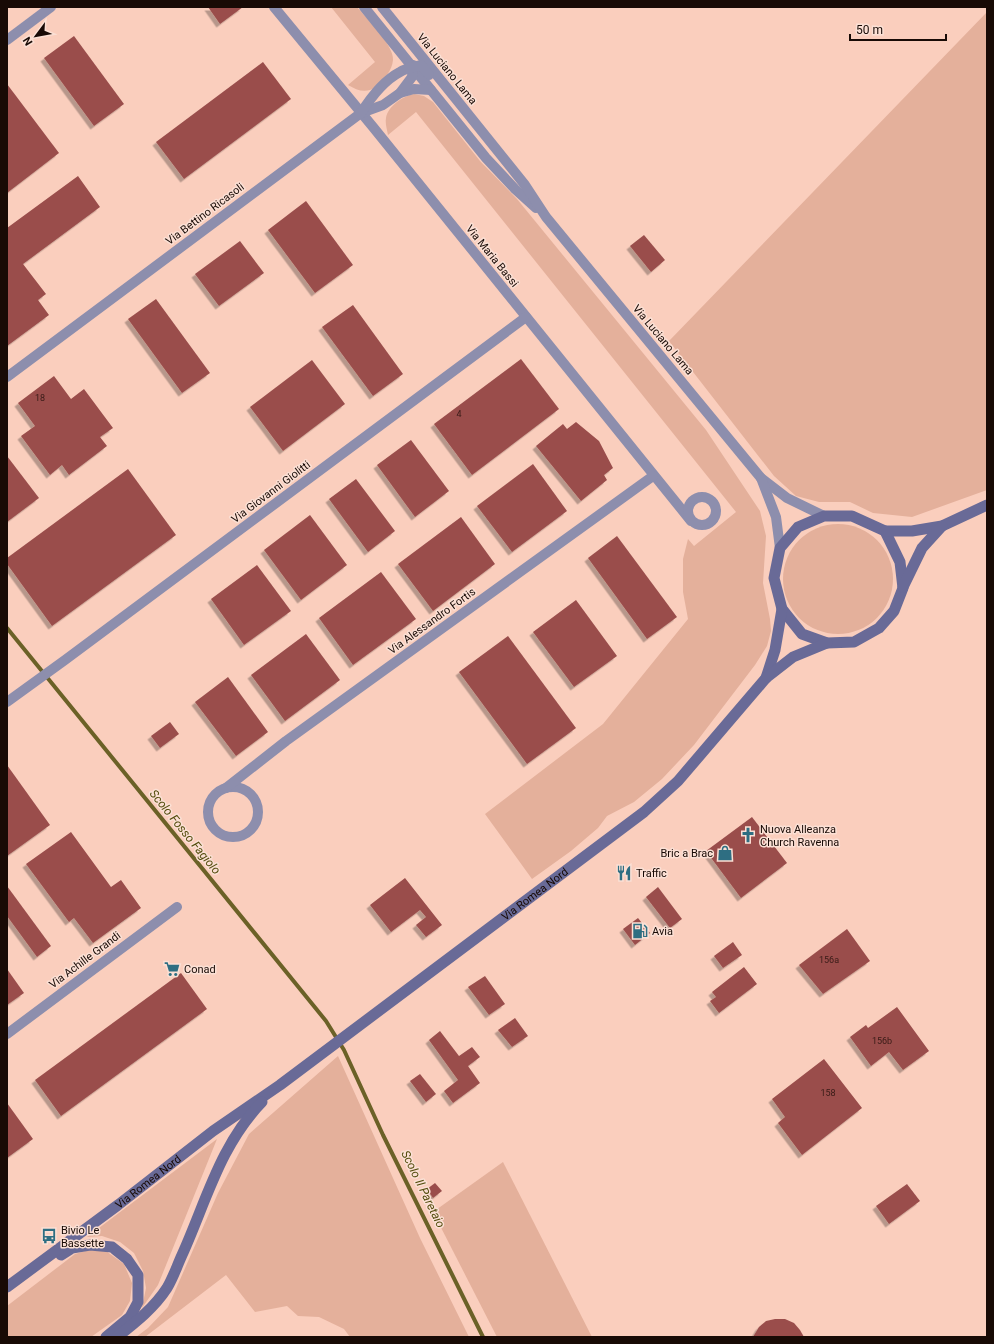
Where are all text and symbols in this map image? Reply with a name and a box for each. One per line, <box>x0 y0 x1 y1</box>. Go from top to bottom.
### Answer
north arrow <box>16 16 56 56</box>
scale bar <box>850 16 946 42</box>
text: 50 m <box>856 23 883 37</box>
street label: Via Luciano Lama <box>415 31 479 107</box>
text: N <box>20 34 36 48</box>
street label: Via Bettino Ricasoli <box>163 180 247 248</box>
street label: Via Maria Bassi <box>463 222 521 290</box>
street label: Via Luciano Lama <box>630 302 696 378</box>
house number: 18 <box>35 393 45 403</box>
house number: 4 <box>456 409 462 419</box>
street label: Via Giovanni Giolitti <box>229 458 313 526</box>
street label: Via Alessandro Fortis <box>386 585 478 657</box>
water label: Scolo Fosso Fagiolo <box>147 787 224 877</box>
place label: Nuova Alleanza Church Ravenna <box>760 823 839 849</box>
church icon: Nuova Alleanza Church Ravenna <box>739 826 757 844</box>
shop icon: Bric a Brac <box>716 844 734 862</box>
place label: Bric a Brac <box>660 847 713 860</box>
restaurant icon: Traffic <box>615 864 633 882</box>
street label: Via Romea Nord <box>499 865 570 923</box>
place label: Traffic <box>636 867 667 880</box>
fuel station icon: Avia <box>631 922 649 940</box>
place label: Avia <box>652 925 673 938</box>
street label: Via Achille Grandi <box>47 929 123 991</box>
house number: 156a <box>819 955 839 965</box>
supermarket icon: Conad <box>163 960 181 978</box>
place label: Conad <box>184 963 216 976</box>
house number: 156b <box>872 1036 892 1046</box>
house number: 158 <box>820 1088 836 1098</box>
water label: Scolo Il Paretaio <box>398 1148 448 1230</box>
street label: Via Romea Nord <box>113 1152 183 1211</box>
place label: Bivio Le Bassette <box>61 1224 104 1250</box>
bus stop icon: Bivio Le Bassette <box>40 1227 58 1245</box>

